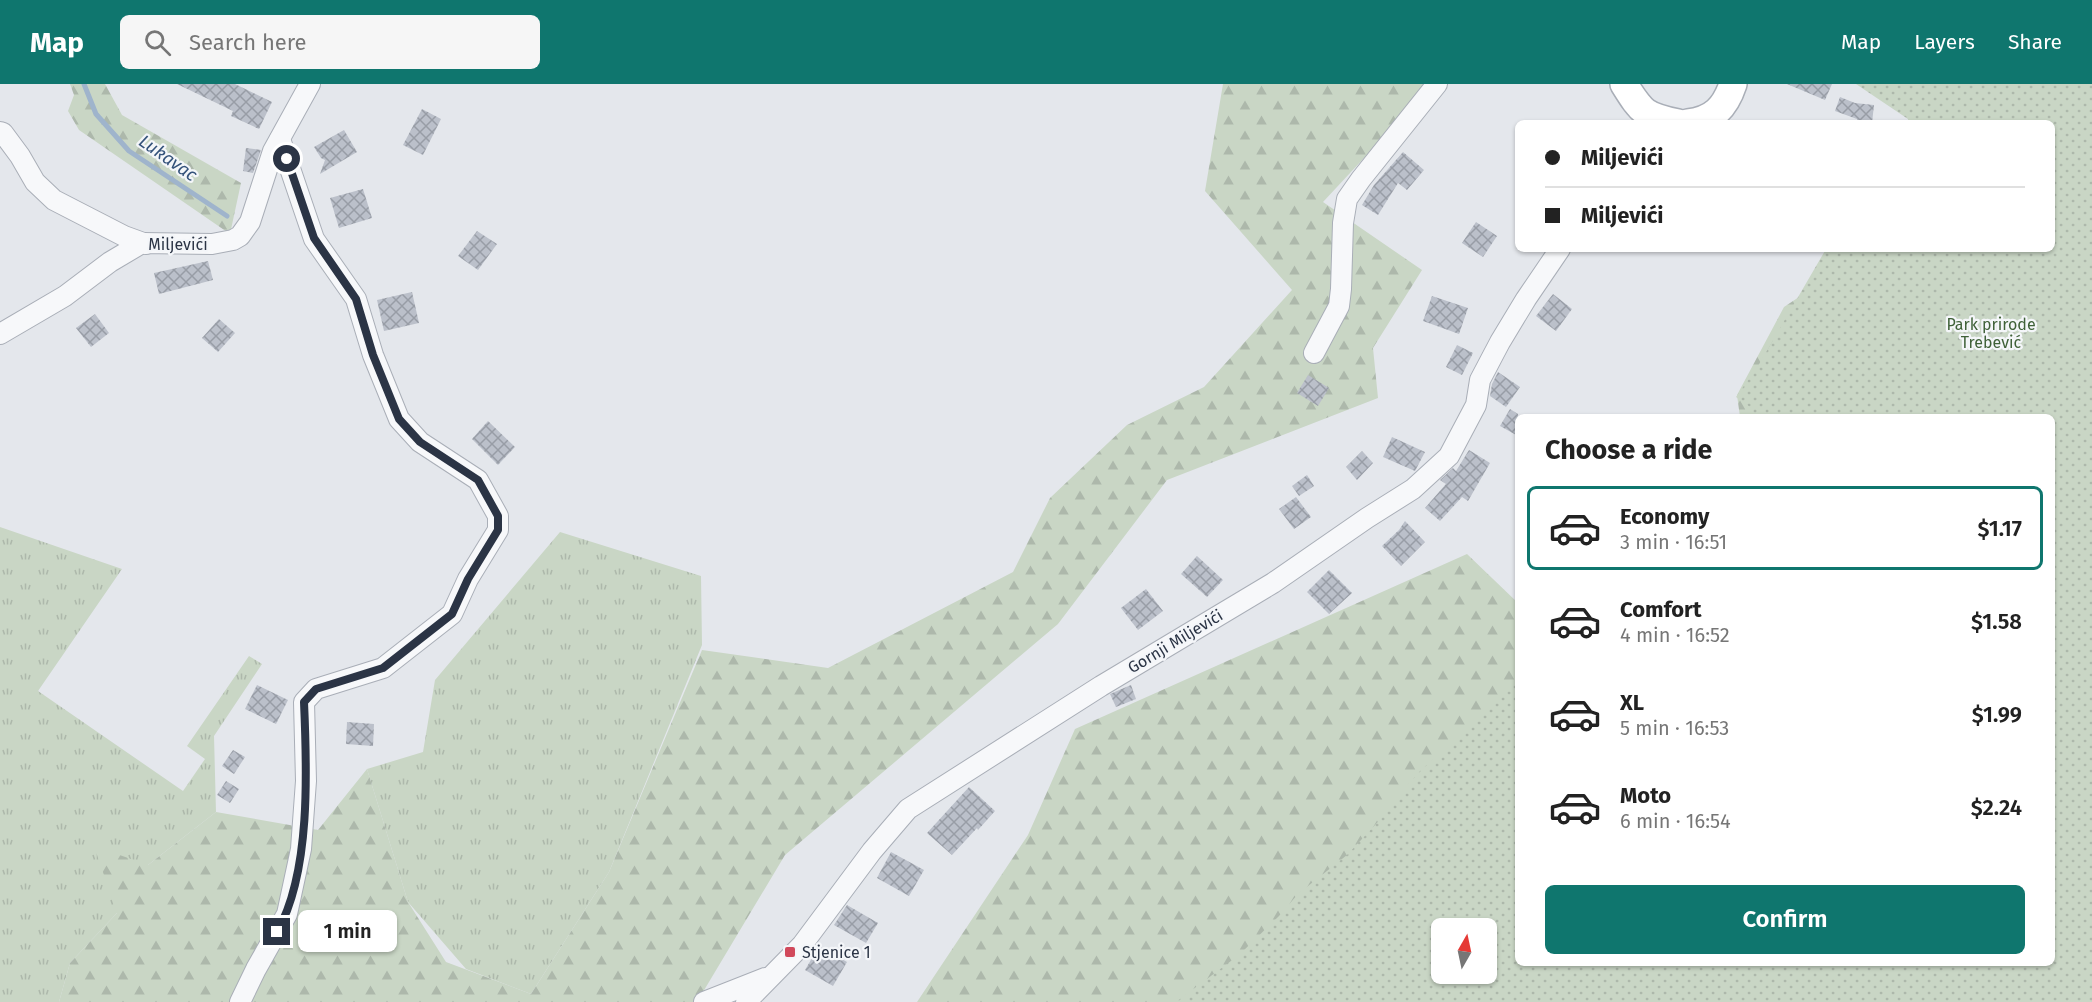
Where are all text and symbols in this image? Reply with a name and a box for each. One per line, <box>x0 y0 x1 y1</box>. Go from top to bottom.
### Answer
search box <box>120 15 540 69</box>
text: Map <box>30 26 84 59</box>
icon: search <box>141 26 174 59</box>
text: Search here <box>189 29 307 56</box>
text: Map <box>1841 29 1881 55</box>
text: Layers <box>1914 29 1975 55</box>
text: Share <box>2008 29 2062 55</box>
water label: Lukavac <box>135 130 202 186</box>
text: Miljevići <box>1581 144 1663 171</box>
route start <box>273 145 300 172</box>
text: Miljevići <box>1581 202 1663 229</box>
street label: Miljevići <box>148 235 208 254</box>
park label: Park prirode Trebević <box>1946 315 2036 352</box>
text: Choose a ride <box>1545 434 1712 466</box>
icon: car <box>1548 501 1602 555</box>
text: Economy <box>1620 503 1709 530</box>
text: $1.17 <box>1977 515 2022 542</box>
text: 3 min · 16:51 <box>1620 530 1727 554</box>
icon: car <box>1548 594 1602 648</box>
text: Comfort <box>1620 596 1701 623</box>
street label: Gornji Miljevići <box>1124 606 1226 677</box>
text: $1.58 <box>1971 608 2022 635</box>
text: 4 min · 16:52 <box>1620 623 1730 647</box>
icon: car <box>1548 687 1602 741</box>
text: XL <box>1620 689 1644 716</box>
text: $1.99 <box>1972 701 2022 728</box>
text: 5 min · 16:53 <box>1620 716 1729 740</box>
icon: car <box>1548 780 1602 834</box>
text: Moto <box>1620 782 1671 809</box>
text: $2.24 <box>1971 794 2022 821</box>
text: 6 min · 16:54 <box>1620 809 1731 833</box>
button: Confirm <box>1545 885 2025 954</box>
callout: 1 min <box>298 911 397 953</box>
route end <box>263 918 290 945</box>
north arrow <box>1431 918 1497 984</box>
map controls <box>1431 918 1497 984</box>
text: 1 min <box>323 919 372 943</box>
place label: Stjenice 1 <box>802 943 871 962</box>
marker: Stjenice 1 <box>783 945 797 959</box>

